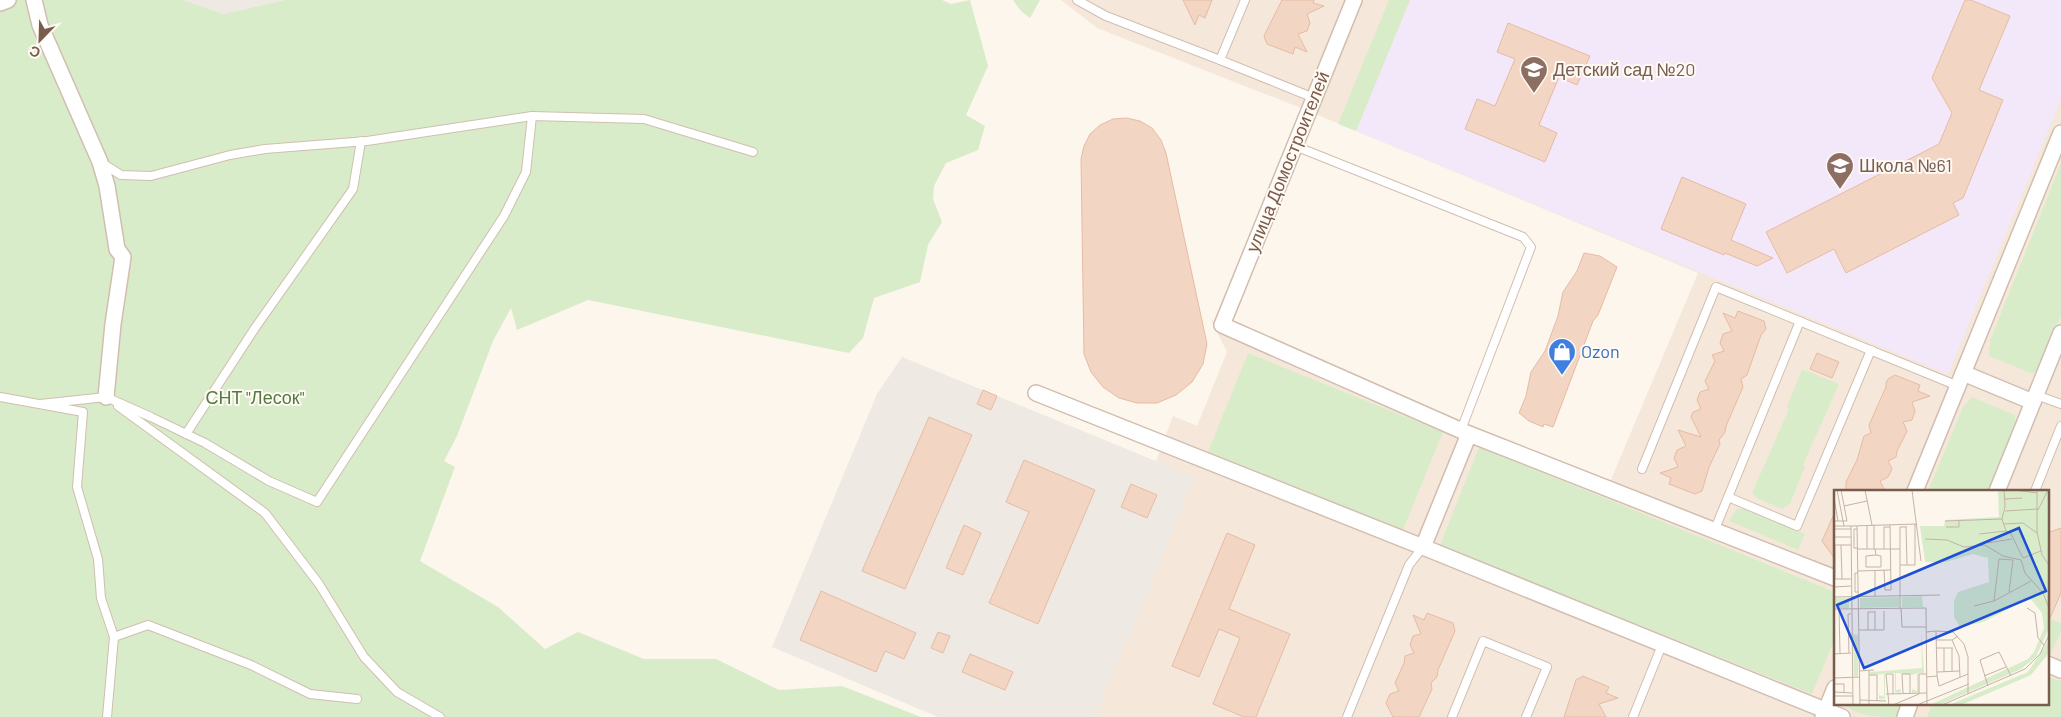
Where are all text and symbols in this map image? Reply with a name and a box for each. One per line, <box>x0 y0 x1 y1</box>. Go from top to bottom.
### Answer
north arrow <box>15 15 65 65</box>
text: С <box>27 43 43 62</box>
school or university icon: Детский сад №20 <box>1519 55 1549 94</box>
place label: Детский сад №20 <box>1553 58 1695 80</box>
street label: улица Домостроителей <box>1241 68 1333 255</box>
school or university icon: Школа №61 <box>1825 151 1855 190</box>
place label: Школа №61 <box>1859 154 1952 176</box>
shop icon: Ozon <box>1547 337 1577 376</box>
place label: Ozon <box>1581 340 1620 362</box>
park label: СНТ "Лесок" <box>206 386 305 408</box>
inset map <box>1834 490 2048 704</box>

